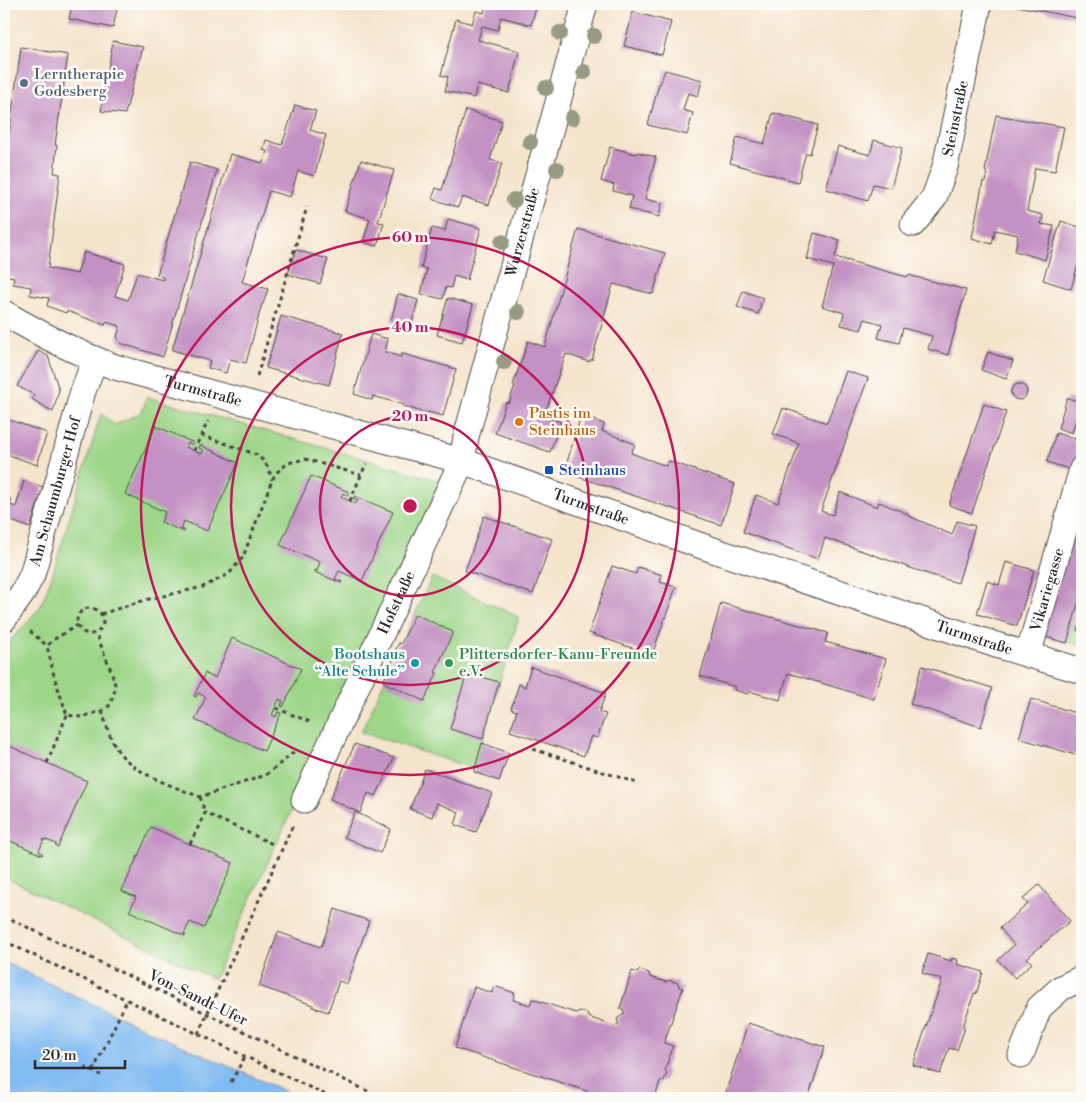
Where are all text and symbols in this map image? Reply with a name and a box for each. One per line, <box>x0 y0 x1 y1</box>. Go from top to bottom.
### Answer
place label: Lerntherapie Godesberg <box>34 65 124 101</box>
marker: Lerntherapie Godesberg <box>18 77 30 89</box>
street label: Steinstraße <box>938 79 972 158</box>
street label: Wurzerstraße <box>501 185 544 280</box>
text: 60 m <box>392 228 429 247</box>
text: 40 m <box>391 318 429 337</box>
street label: Turmstraße <box>162 371 244 411</box>
place label: Pastis im Steinhaus <box>529 404 596 440</box>
text: 20 m <box>392 407 429 426</box>
street label: Am Schaumburger Hof <box>25 414 85 570</box>
marker: Pastis im Steinhaus <box>513 416 525 428</box>
place label: Steinhaus <box>559 461 626 480</box>
marker: Steinhaus <box>543 464 555 476</box>
street label: Turmstraße <box>550 484 632 529</box>
centre of rings <box>401 497 419 515</box>
street label: Vikariegasse <box>1026 546 1068 635</box>
street label: Hofstraße <box>373 568 419 637</box>
street label: Turmstraße <box>933 616 1015 659</box>
place label: Bootshaus “Alte Schule” <box>315 645 405 681</box>
place label: Plittersdorfer-Kanu-Freunde e.V. <box>459 645 657 681</box>
marker: Bootshaus “Alte Schule” <box>409 657 421 669</box>
marker: Plittersdorfer-Kanu-Freunde e.V. <box>443 657 455 669</box>
street label: Von-Sandt-Ufer <box>144 965 251 1030</box>
scale bar <box>35 1037 125 1069</box>
text: 20 m <box>42 1046 77 1065</box>

